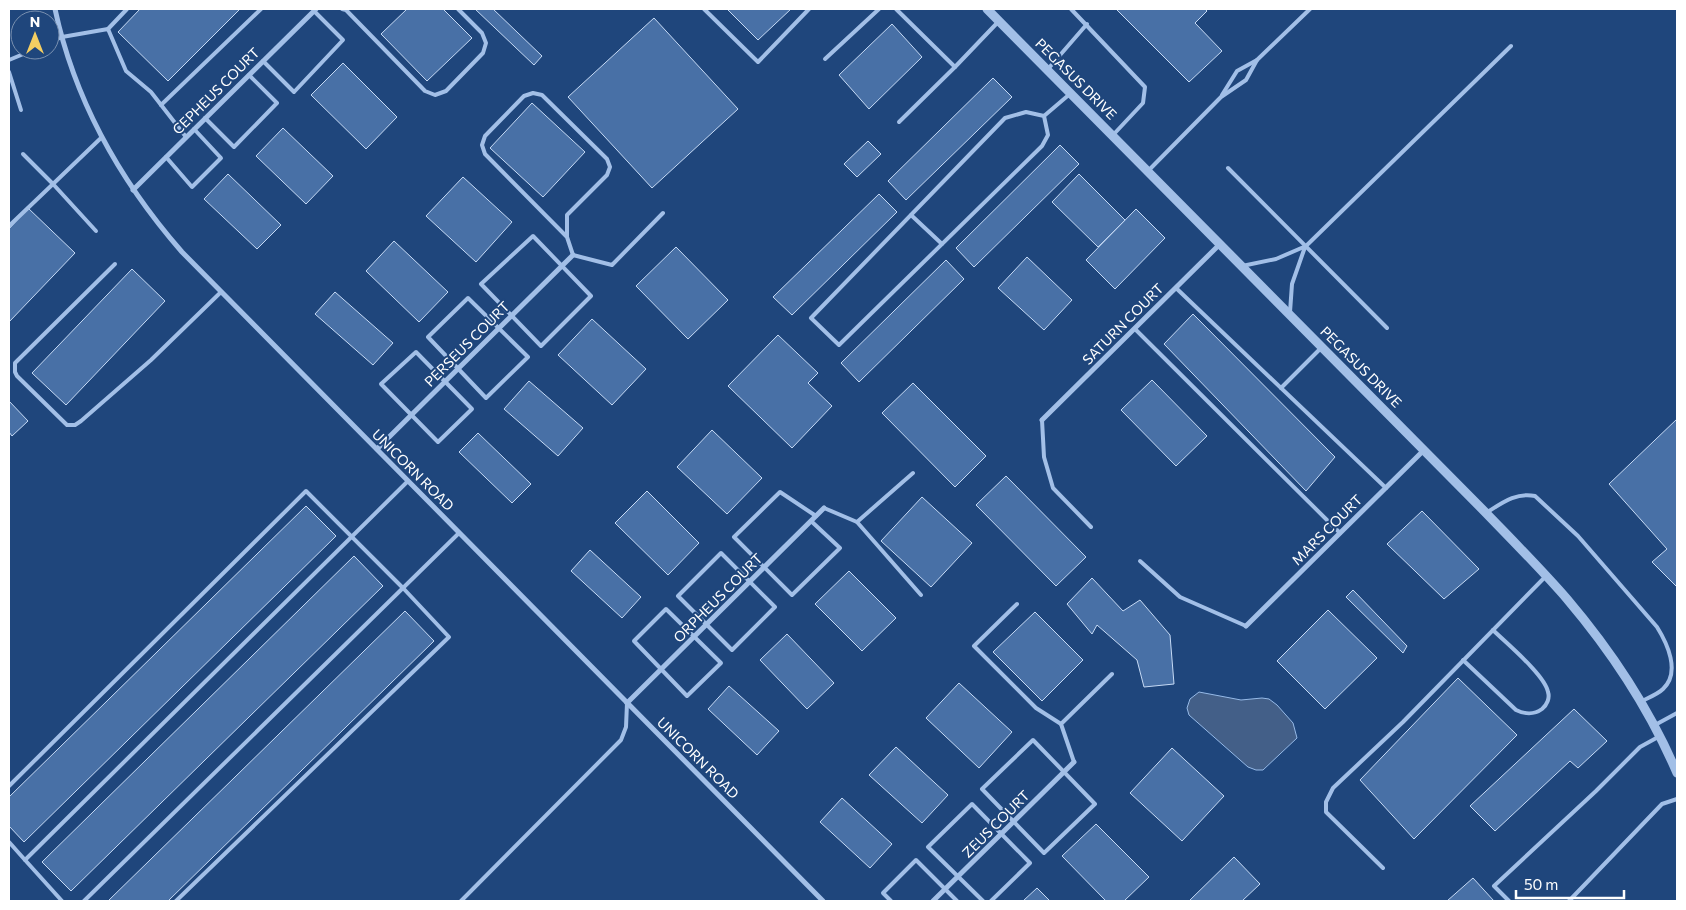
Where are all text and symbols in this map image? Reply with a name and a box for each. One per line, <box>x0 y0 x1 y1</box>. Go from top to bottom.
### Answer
north arrow <box>10 10 60 60</box>
text: N <box>30 13 40 30</box>
street label: PEGASUS DRIVE <box>1032 34 1121 123</box>
street label: CEPHEUS COURT <box>169 44 263 138</box>
street label: SATURN COURT <box>1079 280 1167 368</box>
street label: PERSEUS COURT <box>421 298 513 390</box>
street label: PEGASUS DRIVE <box>1317 322 1406 411</box>
street label: UNICORN ROAD <box>369 425 458 514</box>
street label: MARS COURT <box>1288 491 1365 568</box>
street label: ORPHEUS COURT <box>670 550 766 646</box>
street label: UNICORN ROAD <box>654 713 743 802</box>
street label: ZEUS COURT <box>958 786 1033 861</box>
scale bar <box>1516 868 1624 900</box>
text: 50 m <box>1524 875 1558 893</box>

